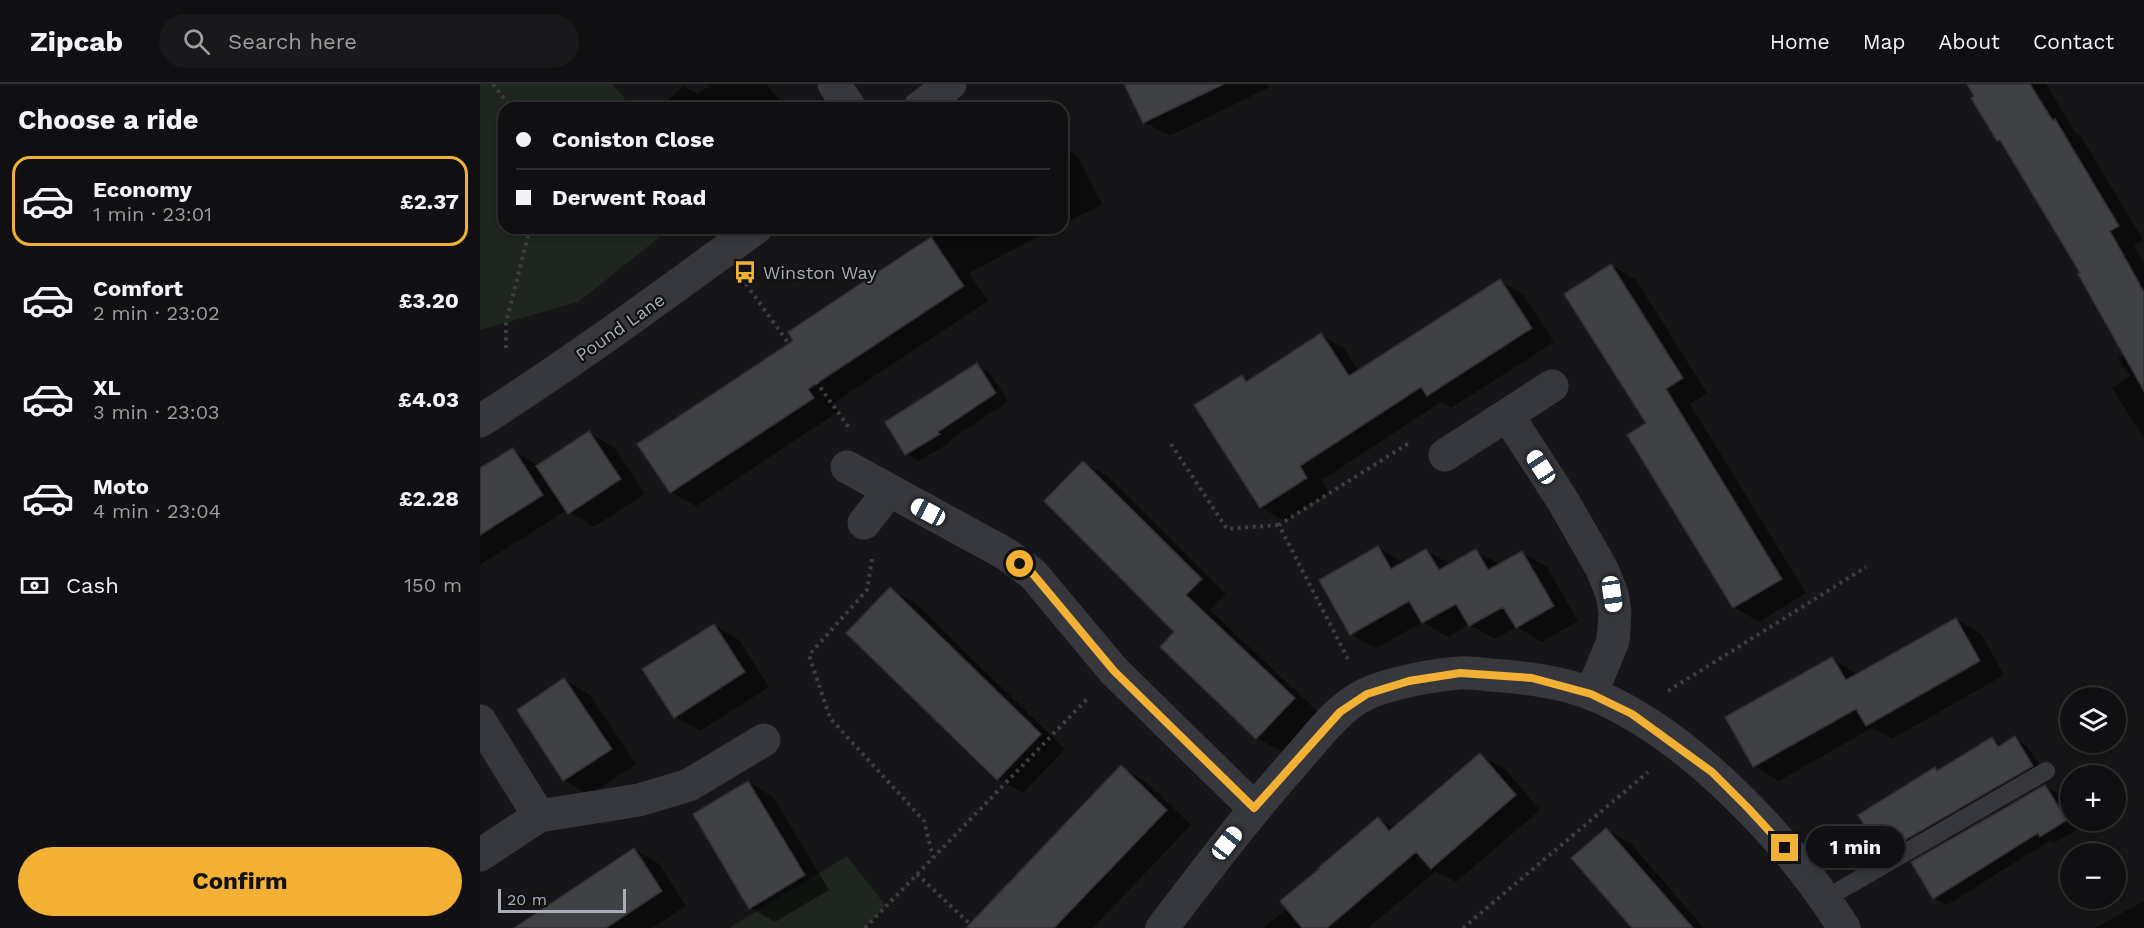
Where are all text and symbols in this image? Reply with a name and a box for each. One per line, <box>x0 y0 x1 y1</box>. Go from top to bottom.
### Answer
search box <box>159 14 579 68</box>
text: Zipcab <box>30 25 123 58</box>
icon: search <box>180 25 213 58</box>
text: Search here <box>228 29 357 54</box>
text: Home <box>1770 29 1830 54</box>
text: Map <box>1863 29 1906 54</box>
text: About <box>1939 29 2000 54</box>
text: Contact <box>2033 29 2114 54</box>
text: Choose a ride <box>18 104 198 136</box>
text: Coniston Close <box>552 127 714 152</box>
icon: car <box>21 174 75 228</box>
text: Economy <box>93 177 192 202</box>
text: Derwent Road <box>552 185 706 210</box>
text: £2.37 <box>400 189 459 214</box>
text: 1 min · 23:01 <box>93 202 212 226</box>
bus stop icon: Winston Way <box>732 259 758 285</box>
place label: Winston Way <box>763 262 877 283</box>
icon: car <box>21 273 75 327</box>
text: Comfort <box>93 276 183 301</box>
text: £3.20 <box>399 288 459 313</box>
street label: Pound Lane <box>571 289 669 365</box>
text: 2 min · 23:02 <box>93 301 220 325</box>
icon: car <box>21 372 75 426</box>
text: XL <box>93 375 121 400</box>
text: £4.03 <box>398 387 459 412</box>
text: 3 min · 23:03 <box>93 400 219 424</box>
car <box>1524 447 1558 487</box>
icon: car <box>21 471 75 525</box>
text: Moto <box>93 474 149 499</box>
text: £2.28 <box>399 486 459 511</box>
car <box>908 496 948 528</box>
text: 4 min · 23:04 <box>93 499 221 523</box>
route start <box>1006 550 1033 577</box>
icon: cash <box>18 569 51 602</box>
text: Cash <box>66 573 119 598</box>
text: 150 m <box>404 573 462 597</box>
car <box>1601 575 1623 613</box>
map controls <box>2060 687 2126 909</box>
button: layers <box>2060 687 2126 753</box>
button: + <box>2060 765 2126 831</box>
car <box>1209 823 1245 863</box>
callout: 1 min <box>1806 827 1905 869</box>
route end <box>1771 834 1798 861</box>
text: 1 min <box>1830 835 1881 859</box>
button: − <box>2060 843 2126 909</box>
button: Confirm <box>18 847 462 916</box>
scale bar <box>498 886 626 914</box>
text: 20 m <box>507 890 547 909</box>

